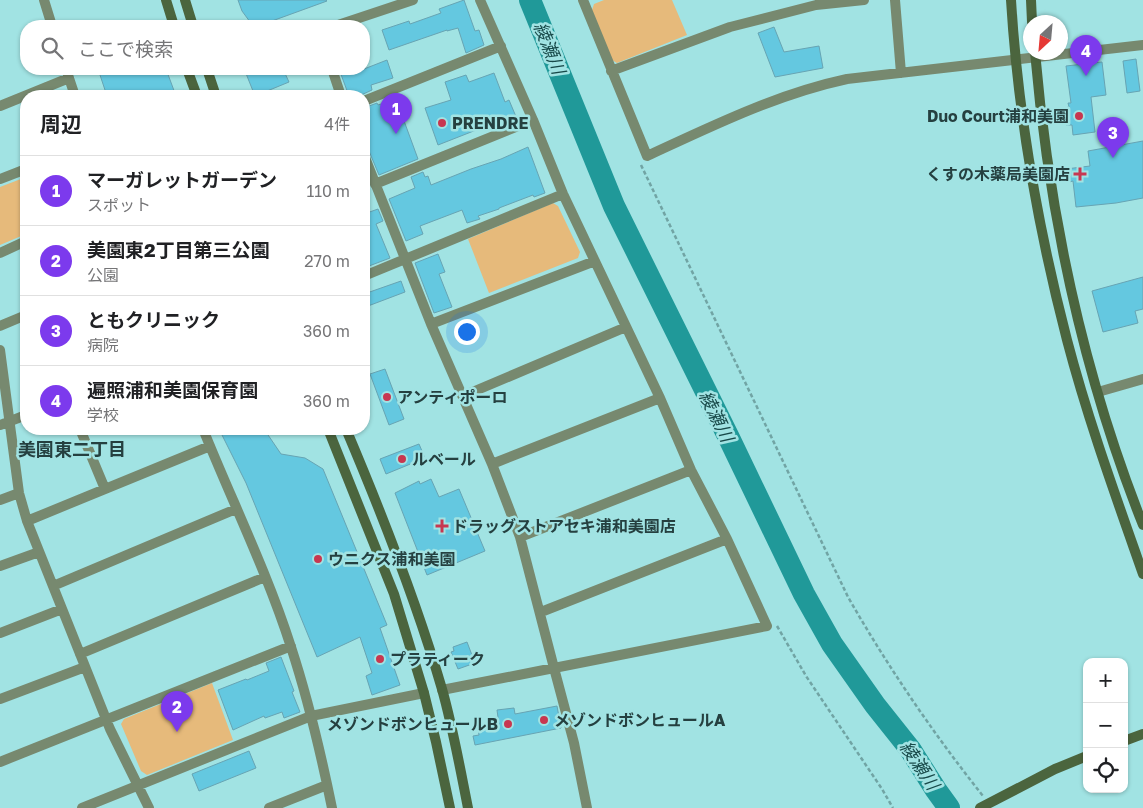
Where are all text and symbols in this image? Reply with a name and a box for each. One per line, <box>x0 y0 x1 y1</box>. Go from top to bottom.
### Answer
north arrow <box>1023 15 1068 60</box>
water label: 綾瀬川 <box>530 19 571 79</box>
search box <box>20 20 370 75</box>
icon: search <box>38 34 66 62</box>
pin: 4 <box>1070 35 1102 76</box>
text: ここで検索 <box>78 37 173 60</box>
pin: 1 <box>380 93 412 134</box>
place label: Duo Court浦和美園 <box>927 106 1069 126</box>
marker: Duo Court浦和美園 <box>1073 110 1085 122</box>
text: 周辺 <box>40 111 82 137</box>
place label: PRENDRE <box>452 113 529 133</box>
text: 4件 <box>324 114 350 134</box>
marker: PRENDRE <box>436 117 448 129</box>
pin: 3 <box>1097 117 1129 158</box>
place label: くすの木薬局美園店 <box>926 164 1070 184</box>
text: マーガレットガーデン <box>87 168 277 191</box>
marker: くすの木薬局美園店 <box>1074 168 1086 180</box>
text: 1 <box>52 181 60 201</box>
text: 110 m <box>306 181 350 201</box>
text: スポット <box>87 195 151 215</box>
text: 美園東2丁目第三公園 <box>87 238 270 261</box>
text: 2 <box>51 251 61 271</box>
text: 270 m <box>304 251 350 271</box>
text: 公園 <box>87 265 119 285</box>
text: ともクリニック <box>87 308 220 331</box>
your location <box>454 319 480 345</box>
text: 3 <box>51 321 61 341</box>
text: 360 m <box>303 321 350 341</box>
text: 病院 <box>87 335 119 355</box>
text: 遍照浦和美園保育園 <box>87 378 258 401</box>
place label: アンティポーロ <box>397 387 507 407</box>
water label: 綾瀬川 <box>695 387 740 447</box>
text: 4 <box>51 391 61 411</box>
text: 360 m <box>303 391 350 411</box>
marker: アンティポーロ <box>381 391 393 403</box>
text: 学校 <box>87 405 119 425</box>
district label: 美園東二丁目 <box>18 438 126 460</box>
place label: ルベール <box>412 449 476 469</box>
marker: ルベール <box>396 453 408 465</box>
place label: ドラッグストアセキ浦和美園店 <box>452 516 676 536</box>
marker: ドラッグストアセキ浦和美園店 <box>436 520 448 532</box>
place label: ウニクス浦和美園 <box>328 549 456 569</box>
marker: ウニクス浦和美園 <box>312 553 324 565</box>
place label: プラティーク <box>390 649 485 669</box>
marker: プラティーク <box>374 653 386 665</box>
map controls <box>1083 658 1128 793</box>
button: + <box>1083 658 1128 703</box>
pin: 2 <box>161 691 193 732</box>
button: − <box>1083 703 1128 748</box>
place label: メゾンドボンヒュールA <box>554 710 726 730</box>
place label: メゾンドボンヒュールB <box>327 714 498 734</box>
marker: メゾンドボンヒュールA <box>538 714 550 726</box>
marker: メゾンドボンヒュールB <box>502 718 514 730</box>
water label: 綾瀬川 <box>896 736 945 795</box>
button: locate <box>1083 748 1128 793</box>

